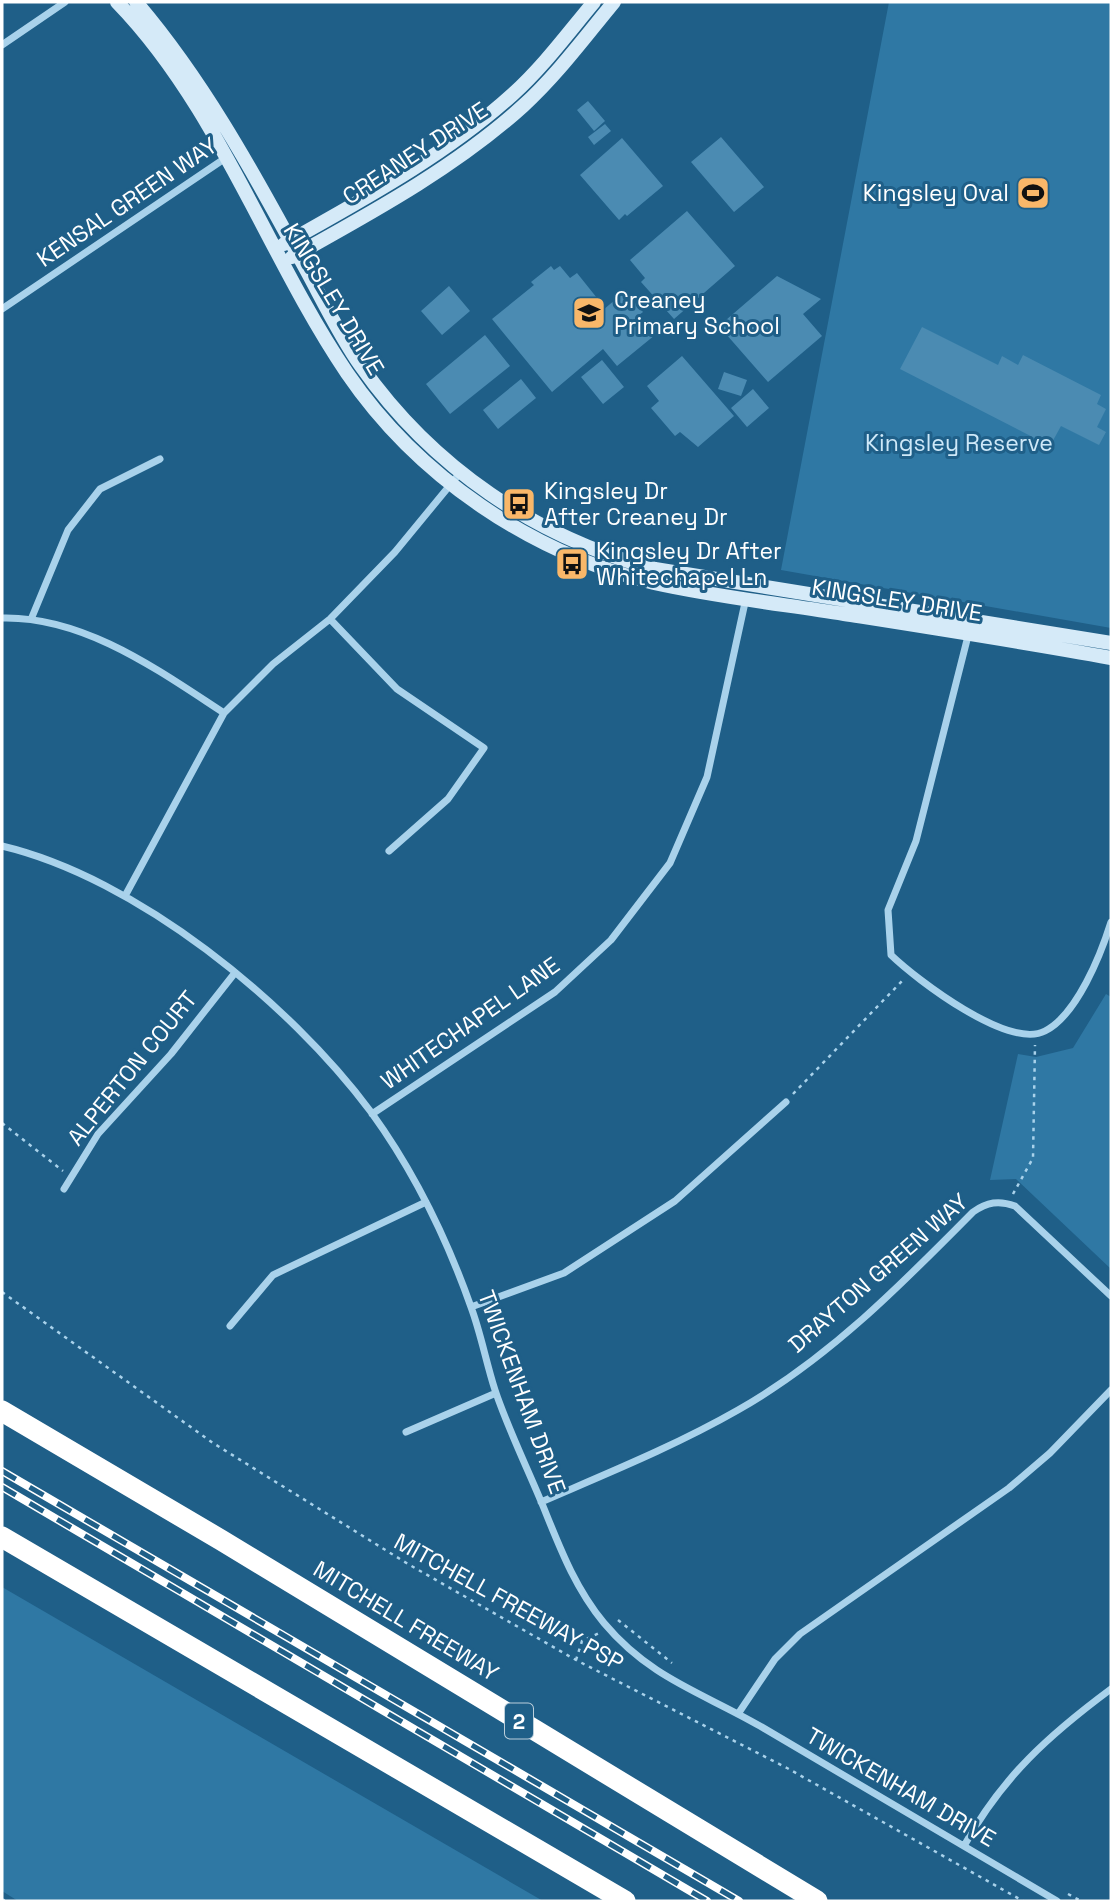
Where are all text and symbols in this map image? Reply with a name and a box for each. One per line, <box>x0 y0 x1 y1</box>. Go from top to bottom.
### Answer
street label: CREANEY DRIVE <box>337 95 493 211</box>
street label: KENSAL GREEN WAY <box>31 130 223 274</box>
sports icon: Kingsley Oval <box>1014 174 1052 212</box>
place label: Kingsley Oval <box>863 178 1009 208</box>
street label: KINGSLEY DRIVE <box>277 218 391 380</box>
place label: Creaney Primary School <box>614 285 780 341</box>
school or university icon: Creaney Primary School <box>570 294 608 332</box>
park label: Kingsley Reserve <box>865 428 1053 458</box>
place label: Kingsley Dr After Creaney Dr <box>544 476 728 532</box>
bus stop icon: Kingsley Dr After Creaney Dr <box>500 485 538 523</box>
place label: Kingsley Dr After Whitechapel Ln <box>596 536 782 592</box>
bus stop icon: Kingsley Dr After Whitechapel Ln <box>553 545 591 583</box>
street label: KINGSLEY DRIVE <box>810 572 984 628</box>
street label: WHITECHAPEL LANE <box>375 950 565 1096</box>
street label: ALPERTON COURT <box>60 984 204 1152</box>
street label: DRAYTON GREEN WAY <box>782 1187 974 1359</box>
street label: TWICKENHAM DRIVE <box>471 1286 573 1498</box>
street label: MITCHELL FREEWAY PSP <box>389 1527 629 1677</box>
street label: MITCHELL FREEWAY <box>308 1555 504 1687</box>
road number: 2 <box>505 1704 533 1738</box>
street label: TWICKENHAM DRIVE <box>801 1720 1001 1854</box>

